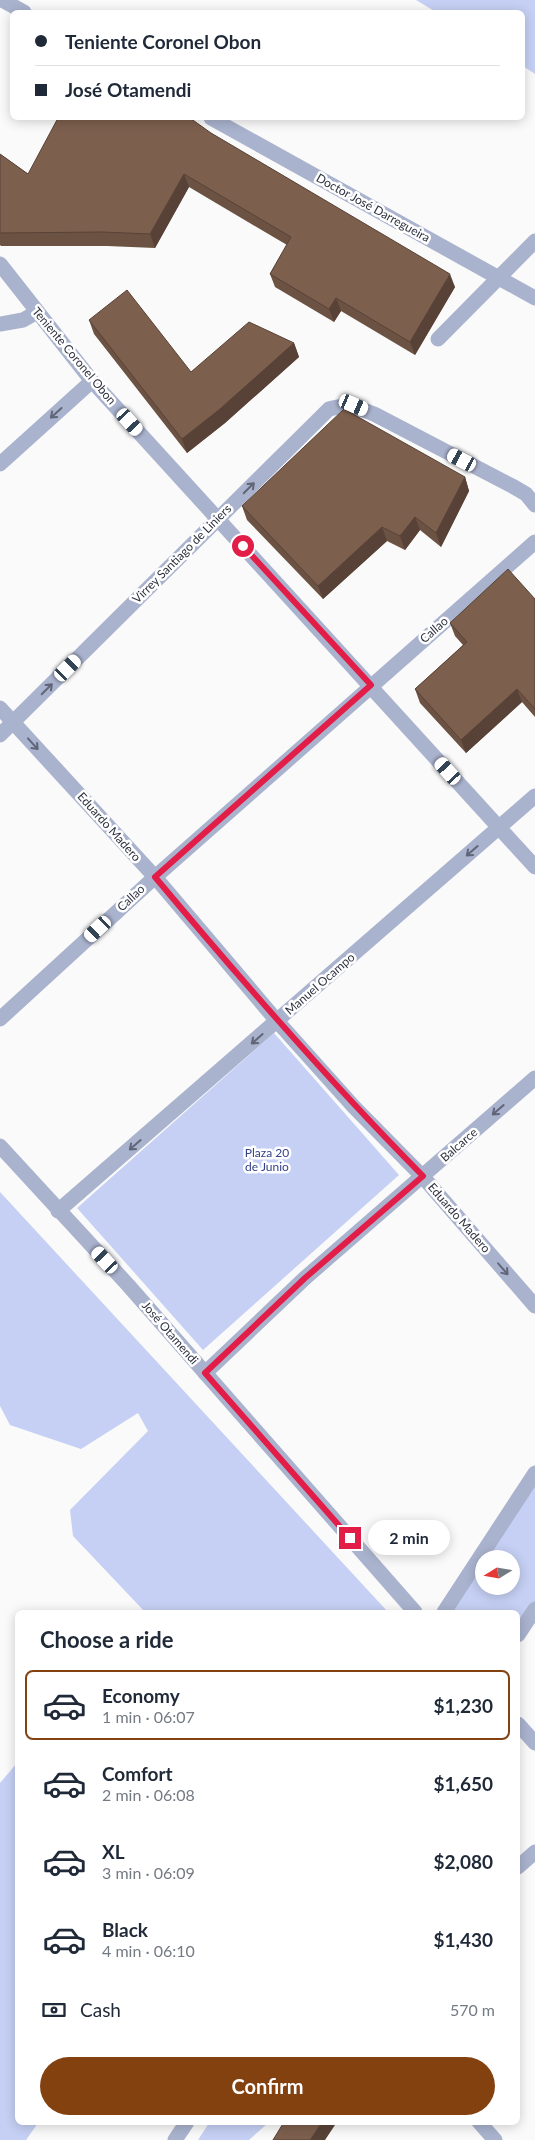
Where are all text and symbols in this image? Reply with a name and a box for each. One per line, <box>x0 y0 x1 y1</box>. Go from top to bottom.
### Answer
text: Teniente Coronel Obon <box>65 30 261 53</box>
text: José Otamendi <box>65 78 191 101</box>
street label: Doctor José Darregueira <box>314 170 433 245</box>
street label: Teniente Coronel Obon <box>29 304 119 407</box>
car <box>337 392 370 418</box>
car <box>114 406 145 438</box>
one-way arrow <box>50 407 63 419</box>
car <box>445 446 478 474</box>
one-way arrow <box>243 481 255 494</box>
street label: Virrey Santiago de Liniers <box>129 501 234 606</box>
route start <box>232 535 254 557</box>
street label: Callao <box>417 613 451 646</box>
car <box>52 652 83 684</box>
one-way arrow <box>41 683 53 695</box>
one-way arrow <box>27 737 39 750</box>
car <box>432 755 463 787</box>
street label: Eduardo Madero <box>74 789 144 864</box>
one-way arrow <box>466 846 479 857</box>
street label: Callao <box>114 881 148 914</box>
car <box>81 913 114 945</box>
street label: Manuel Ocampo <box>282 949 358 1018</box>
one-way arrow <box>251 1033 264 1044</box>
one-way arrow <box>492 1104 505 1116</box>
street label: Balcarce <box>437 1124 480 1165</box>
one-way arrow <box>129 1140 142 1151</box>
park label: Plaza 20 de Junio <box>245 1145 289 1174</box>
street label: Eduardo Madero <box>425 1180 494 1256</box>
car <box>89 1244 120 1276</box>
one-way arrow <box>497 1262 508 1275</box>
street label: José Otamendi <box>139 1298 202 1367</box>
callout: 2 min <box>368 1520 450 1556</box>
route end <box>339 1527 361 1549</box>
text: 2 min <box>389 1528 429 1547</box>
north arrow <box>475 1550 520 1595</box>
map controls <box>475 1550 520 1595</box>
text: Choose a ride <box>40 1626 174 1653</box>
icon: car <box>42 1683 87 1728</box>
text: Economy <box>102 1684 180 1707</box>
text: $1,230 <box>433 1694 493 1717</box>
text: 1 min · 06:07 <box>102 1707 195 1726</box>
icon: car <box>42 1761 87 1806</box>
text: Comfort <box>102 1762 173 1785</box>
text: $1,650 <box>433 1772 493 1795</box>
text: 2 min · 06:08 <box>102 1785 195 1804</box>
icon: car <box>42 1839 87 1884</box>
text: XL <box>102 1840 125 1863</box>
text: $2,080 <box>433 1850 493 1873</box>
text: 3 min · 06:09 <box>102 1863 195 1882</box>
icon: car <box>42 1917 87 1962</box>
text: Black <box>102 1918 148 1941</box>
text: $1,430 <box>433 1928 493 1951</box>
text: 4 min · 06:10 <box>102 1941 195 1960</box>
icon: cash <box>40 1996 68 2024</box>
text: Cash <box>80 1998 121 2021</box>
text: 570 m <box>450 2000 495 2019</box>
button: Confirm <box>40 2057 495 2115</box>

